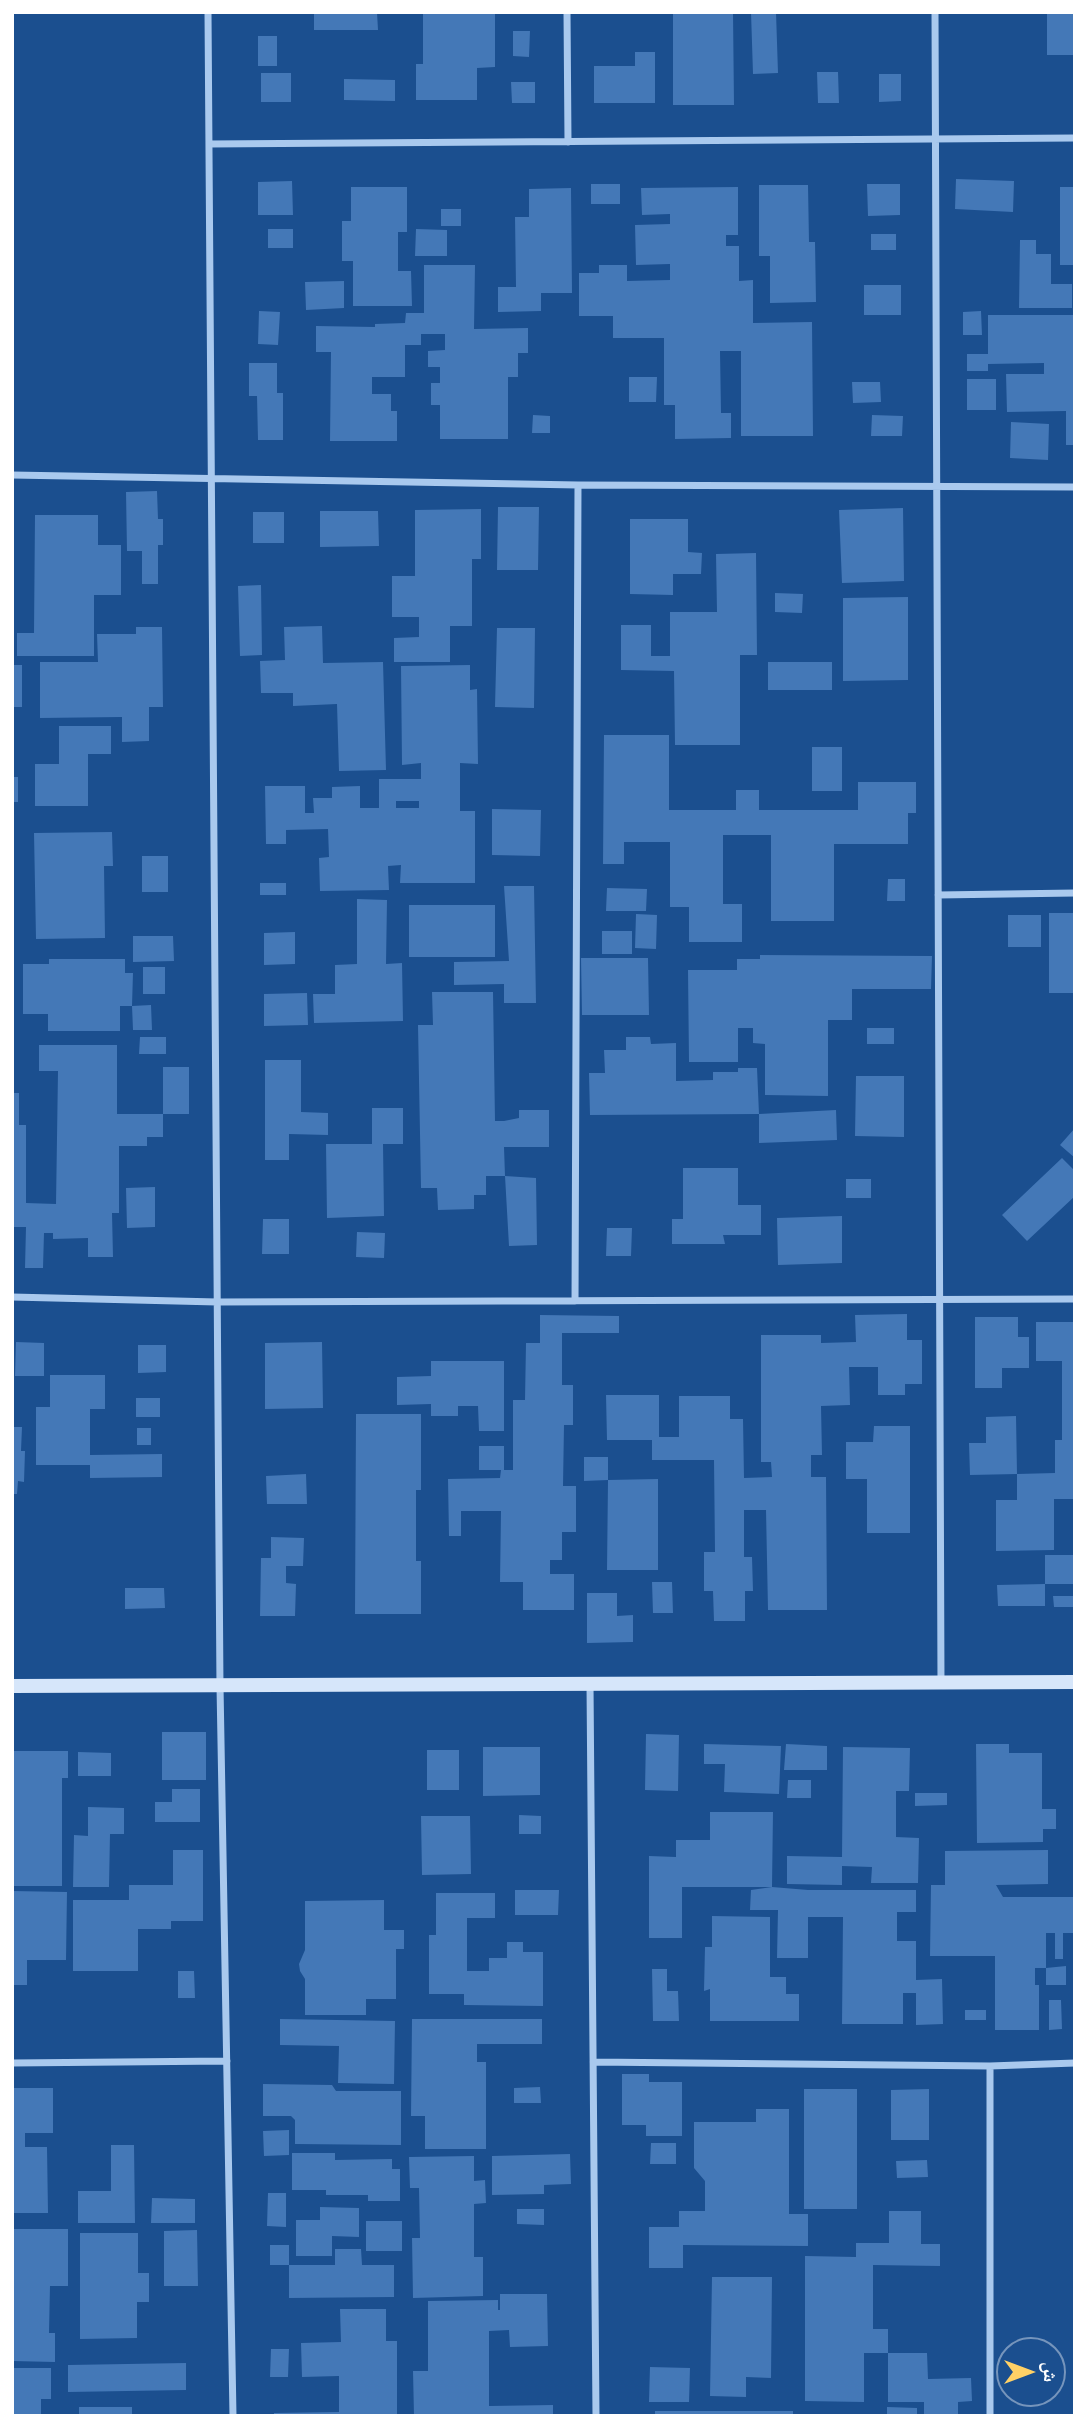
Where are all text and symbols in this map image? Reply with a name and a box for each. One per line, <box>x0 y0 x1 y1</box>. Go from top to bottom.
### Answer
north arrow <box>996 2337 1066 2407</box>
text: ش <box>1039 2362 1061 2382</box>

